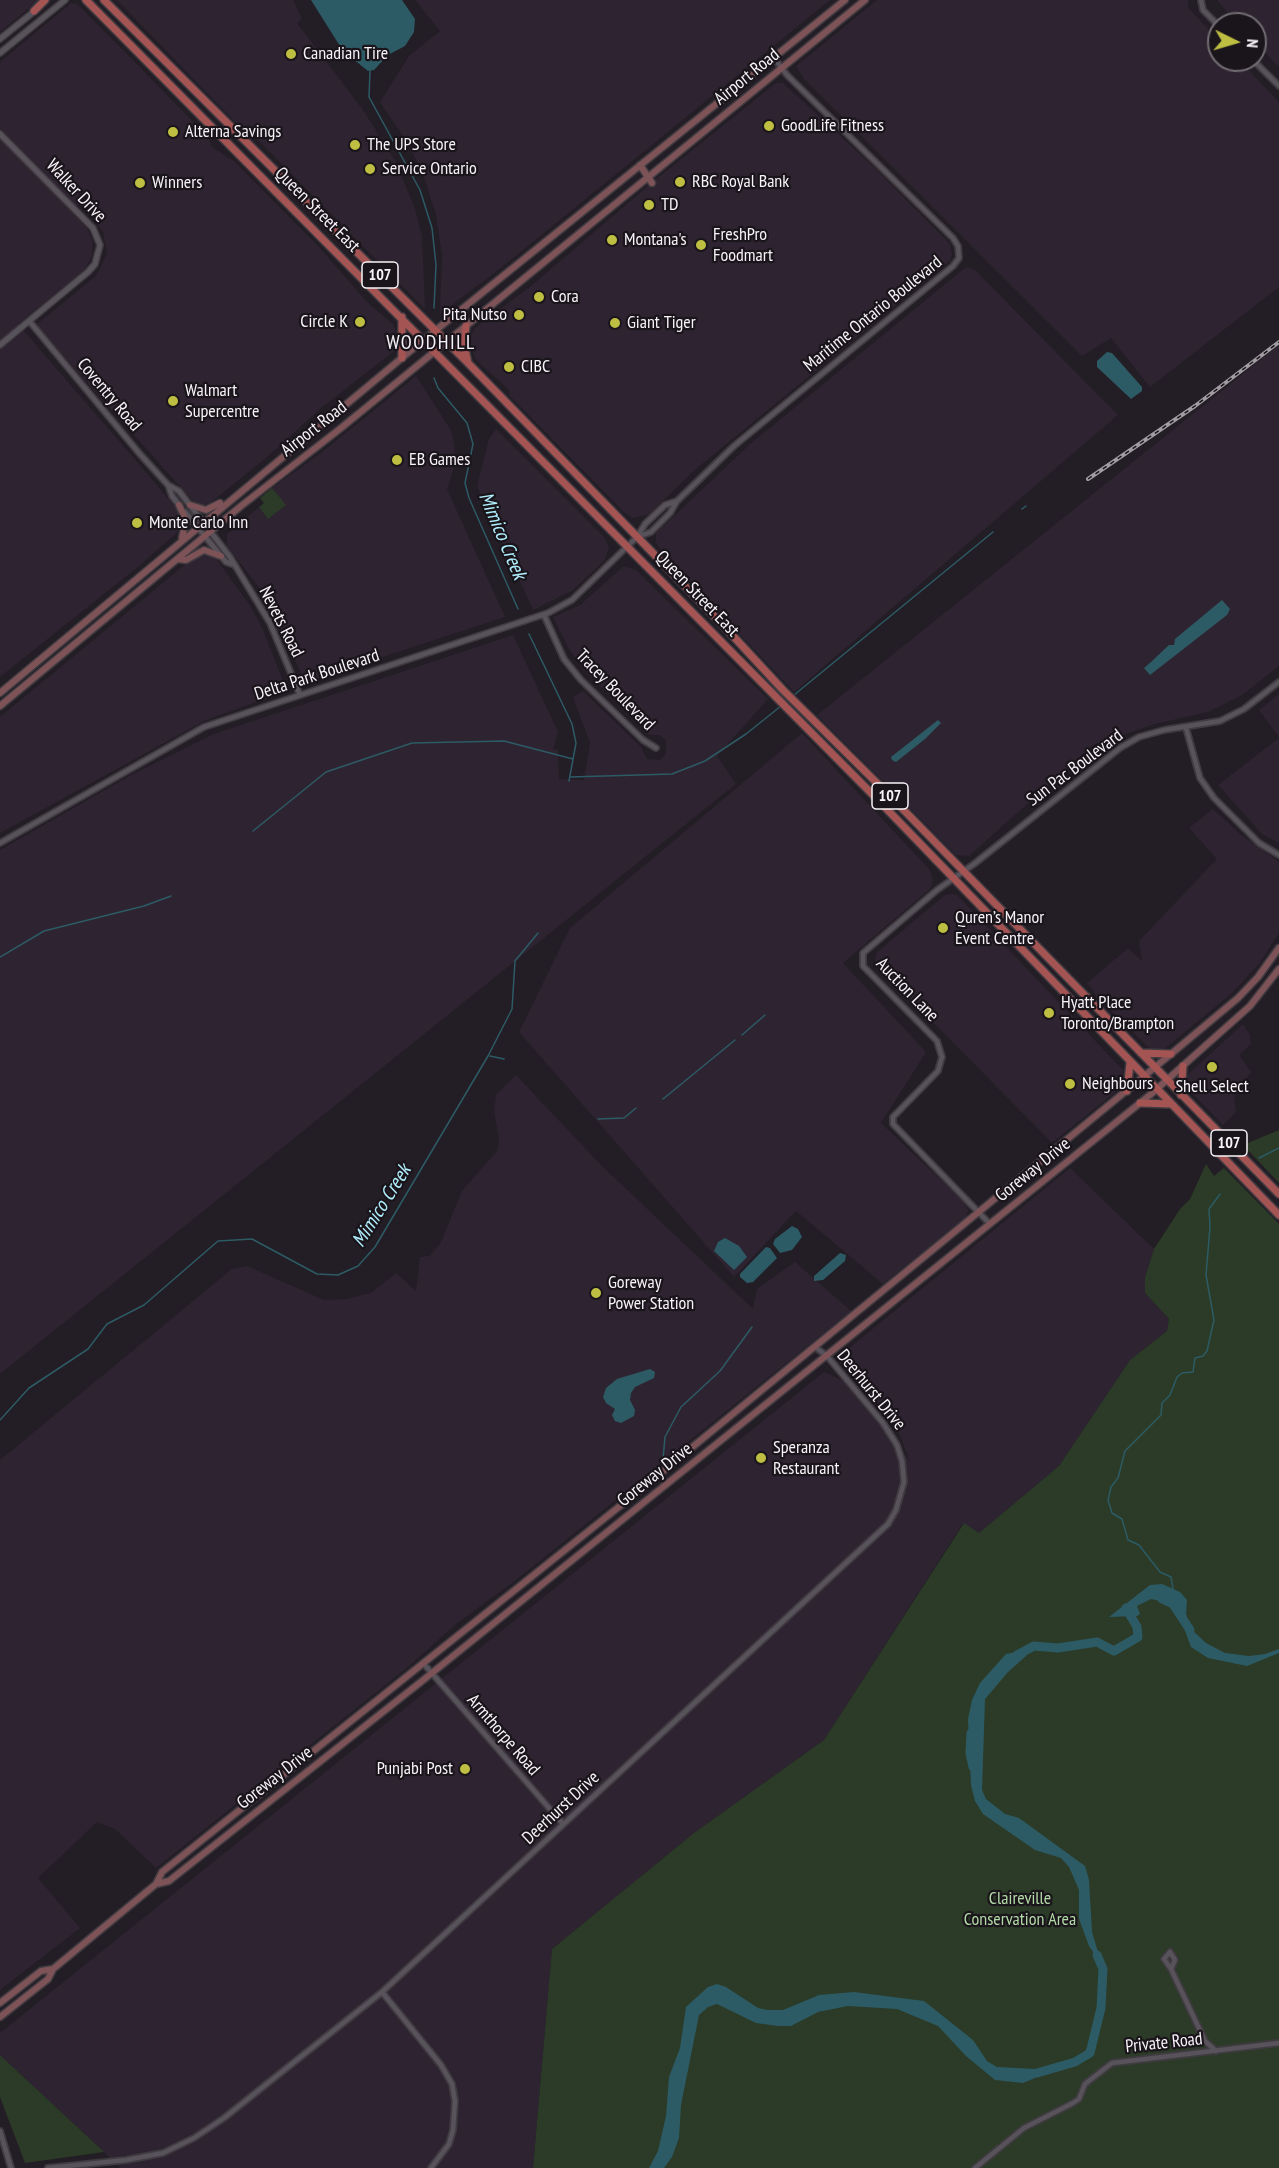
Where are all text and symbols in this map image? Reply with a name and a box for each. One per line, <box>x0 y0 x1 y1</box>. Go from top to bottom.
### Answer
north arrow <box>1207 12 1267 72</box>
text: N <box>1243 38 1263 49</box>
place label: Canadian Tire <box>303 43 388 65</box>
street label: Airport Road <box>710 44 784 110</box>
marker: Canadian Tire <box>284 47 298 61</box>
place label: GoodLife Fitness <box>781 115 884 137</box>
marker: GoodLife Fitness <box>762 119 776 133</box>
place label: Alterna Savings <box>185 121 281 143</box>
marker: Alterna Savings <box>166 125 180 139</box>
place label: The UPS Store <box>367 134 456 156</box>
marker: The UPS Store <box>348 138 362 152</box>
street label: Walker Drive <box>41 155 111 227</box>
place label: Service Ontario <box>382 158 477 180</box>
marker: Service Ontario <box>363 162 377 176</box>
street label: Queen Street East <box>270 163 364 257</box>
place label: RBC Royal Bank <box>692 171 789 193</box>
place label: Winners <box>152 172 202 194</box>
marker: RBC Royal Bank <box>673 175 687 189</box>
marker: Winners <box>133 176 147 190</box>
place label: TD <box>661 194 678 216</box>
marker: TD <box>642 198 656 212</box>
place label: FreshPro Foodmart <box>713 224 773 266</box>
place label: Montana's <box>624 229 687 251</box>
marker: Montana's <box>605 233 619 247</box>
marker: FreshPro Foodmart <box>694 238 708 252</box>
street label: Maritime Ontario Boulevard <box>799 251 947 377</box>
road number: 107 <box>362 262 398 288</box>
place label: Cora <box>551 286 579 308</box>
marker: Cora <box>532 290 546 304</box>
place label: Pita Nutso <box>443 304 507 326</box>
marker: Pita Nutso <box>512 308 526 322</box>
place label: Circle K <box>300 311 348 333</box>
place label: Giant Tiger <box>627 312 696 334</box>
marker: Circle K <box>353 315 367 329</box>
marker: Giant Tiger <box>608 316 622 330</box>
district label: WOODHILL <box>386 331 476 355</box>
street label: Coventry Road <box>72 354 146 436</box>
place label: CIBC <box>521 356 550 378</box>
marker: CIBC <box>502 360 516 374</box>
place label: Walmart Supercentre <box>185 380 259 422</box>
marker: Walmart Supercentre <box>166 394 180 408</box>
street label: Airport Road <box>277 397 351 461</box>
place label: EB Games <box>409 449 470 471</box>
marker: EB Games <box>390 453 404 467</box>
water label: Mimico Creek <box>473 489 531 583</box>
place label: Monte Carlo Inn <box>149 512 248 534</box>
marker: Monte Carlo Inn <box>130 516 144 530</box>
street label: Queen Street East <box>651 547 743 641</box>
street label: Nevets Road <box>254 583 308 661</box>
street label: Delta Park Boulevard <box>252 645 382 705</box>
street label: Tracey Boulevard <box>571 645 659 735</box>
street label: Sun Pac Boulevard <box>1023 725 1127 811</box>
road number: 107 <box>872 783 908 809</box>
place label: Quren’s Manor Event Centre <box>955 907 1044 950</box>
marker: Quren’s Manor Event Centre <box>936 921 950 935</box>
street label: Auction Lane <box>871 953 943 1027</box>
place label: Hyatt Place Toronto/Brampton <box>1061 992 1174 1034</box>
marker: Hyatt Place Toronto/Brampton <box>1042 1006 1056 1020</box>
marker: Shell Select <box>1205 1060 1219 1074</box>
place label: Neighbours <box>1082 1073 1153 1095</box>
place label: Shell Select <box>1175 1076 1249 1098</box>
marker: Neighbours <box>1063 1077 1077 1091</box>
road number: 107 <box>1211 1130 1247 1156</box>
street label: Goreway Drive <box>991 1133 1075 1207</box>
water label: Mimico Creek <box>347 1160 417 1252</box>
place label: Goreway Power Station <box>608 1272 694 1314</box>
marker: Goreway Power Station <box>589 1286 603 1300</box>
street label: Deerhurst Drive <box>832 1345 910 1435</box>
place label: Speranza Restaurant <box>773 1437 839 1480</box>
street label: Goreway Drive <box>613 1438 697 1512</box>
marker: Speranza Restaurant <box>754 1451 768 1465</box>
street label: Armthorpe Road <box>462 1690 544 1780</box>
street label: Goreway Drive <box>233 1742 317 1814</box>
place label: Punjabi Post <box>377 1758 453 1780</box>
marker: Punjabi Post <box>458 1762 472 1776</box>
street label: Deerhurst Drive <box>518 1767 604 1849</box>
park label: Claireville Conservation Area <box>964 1888 1076 1930</box>
street label: Private Road <box>1124 2028 1204 2058</box>

